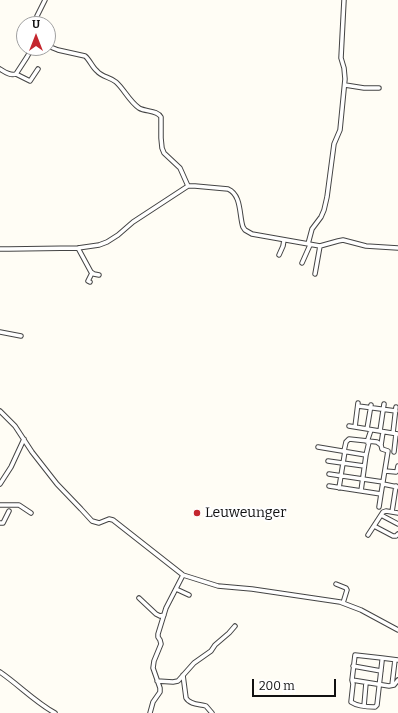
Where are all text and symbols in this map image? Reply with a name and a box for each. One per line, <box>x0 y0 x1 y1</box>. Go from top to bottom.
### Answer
north arrow <box>16 16 56 56</box>
text: U <box>32 18 40 31</box>
place label: Leuweunger <box>205 505 286 521</box>
marker: Leuweunger <box>192 508 202 518</box>
scale bar <box>254 671 338 697</box>
text: 200 m <box>259 679 295 693</box>

